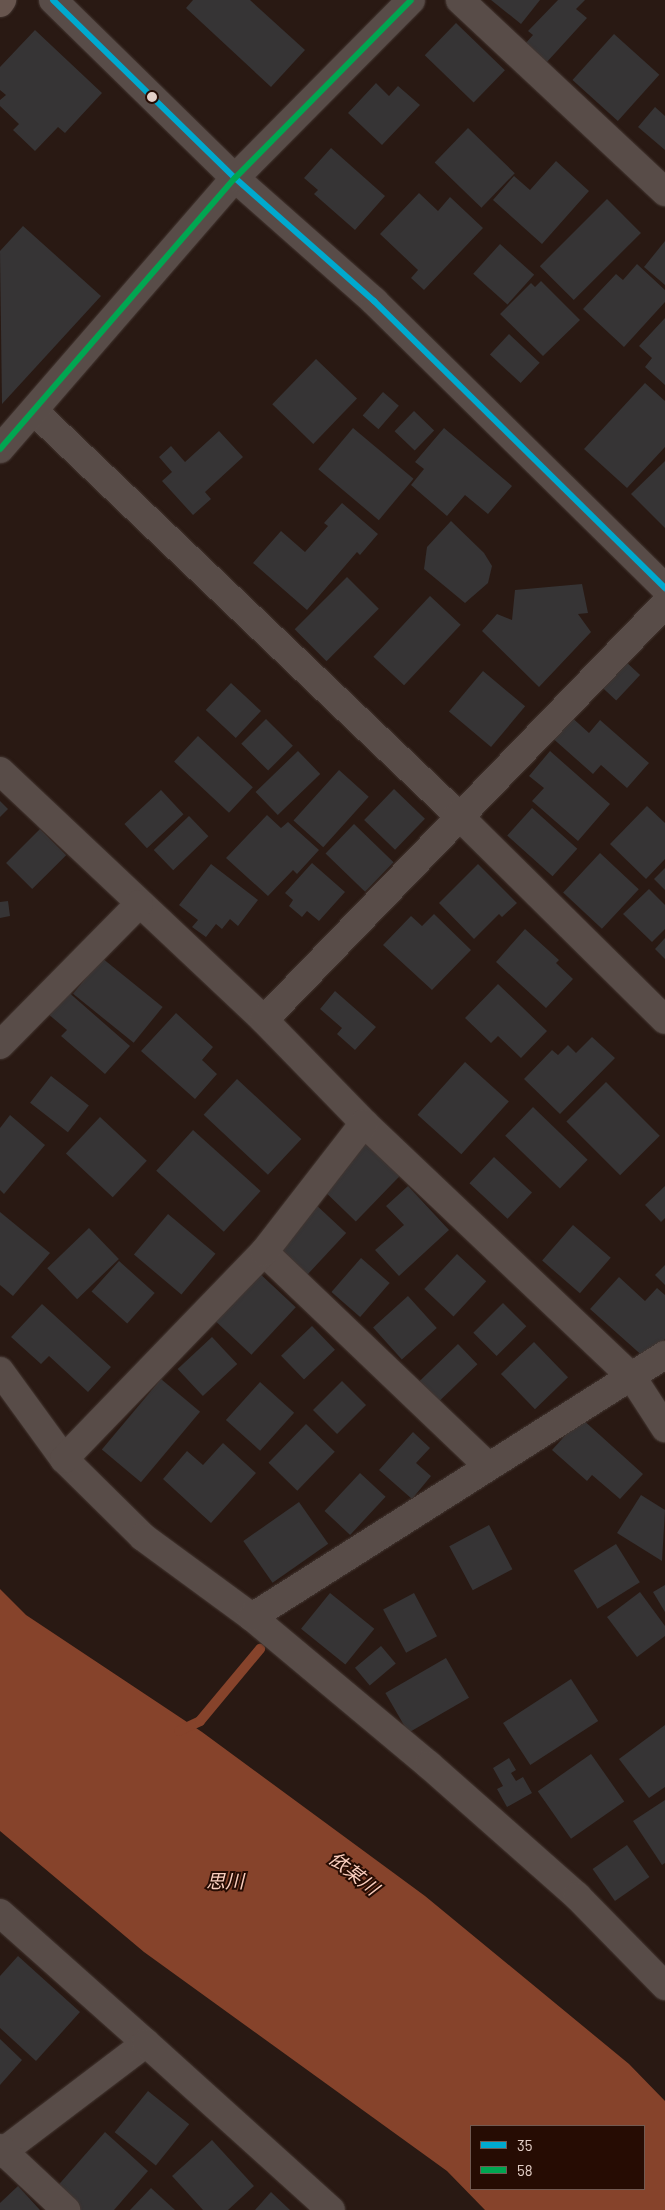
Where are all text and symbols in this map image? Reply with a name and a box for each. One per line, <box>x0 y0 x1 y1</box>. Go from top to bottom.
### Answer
unlabelled marker <box>147 92 157 102</box>
water label: 依某川 <box>325 1846 383 1900</box>
water label: 思川 <box>206 1870 244 1892</box>
legend <box>470 2125 645 2190</box>
text: 35 <box>517 2136 532 2154</box>
text: 58 <box>517 2161 533 2179</box>

